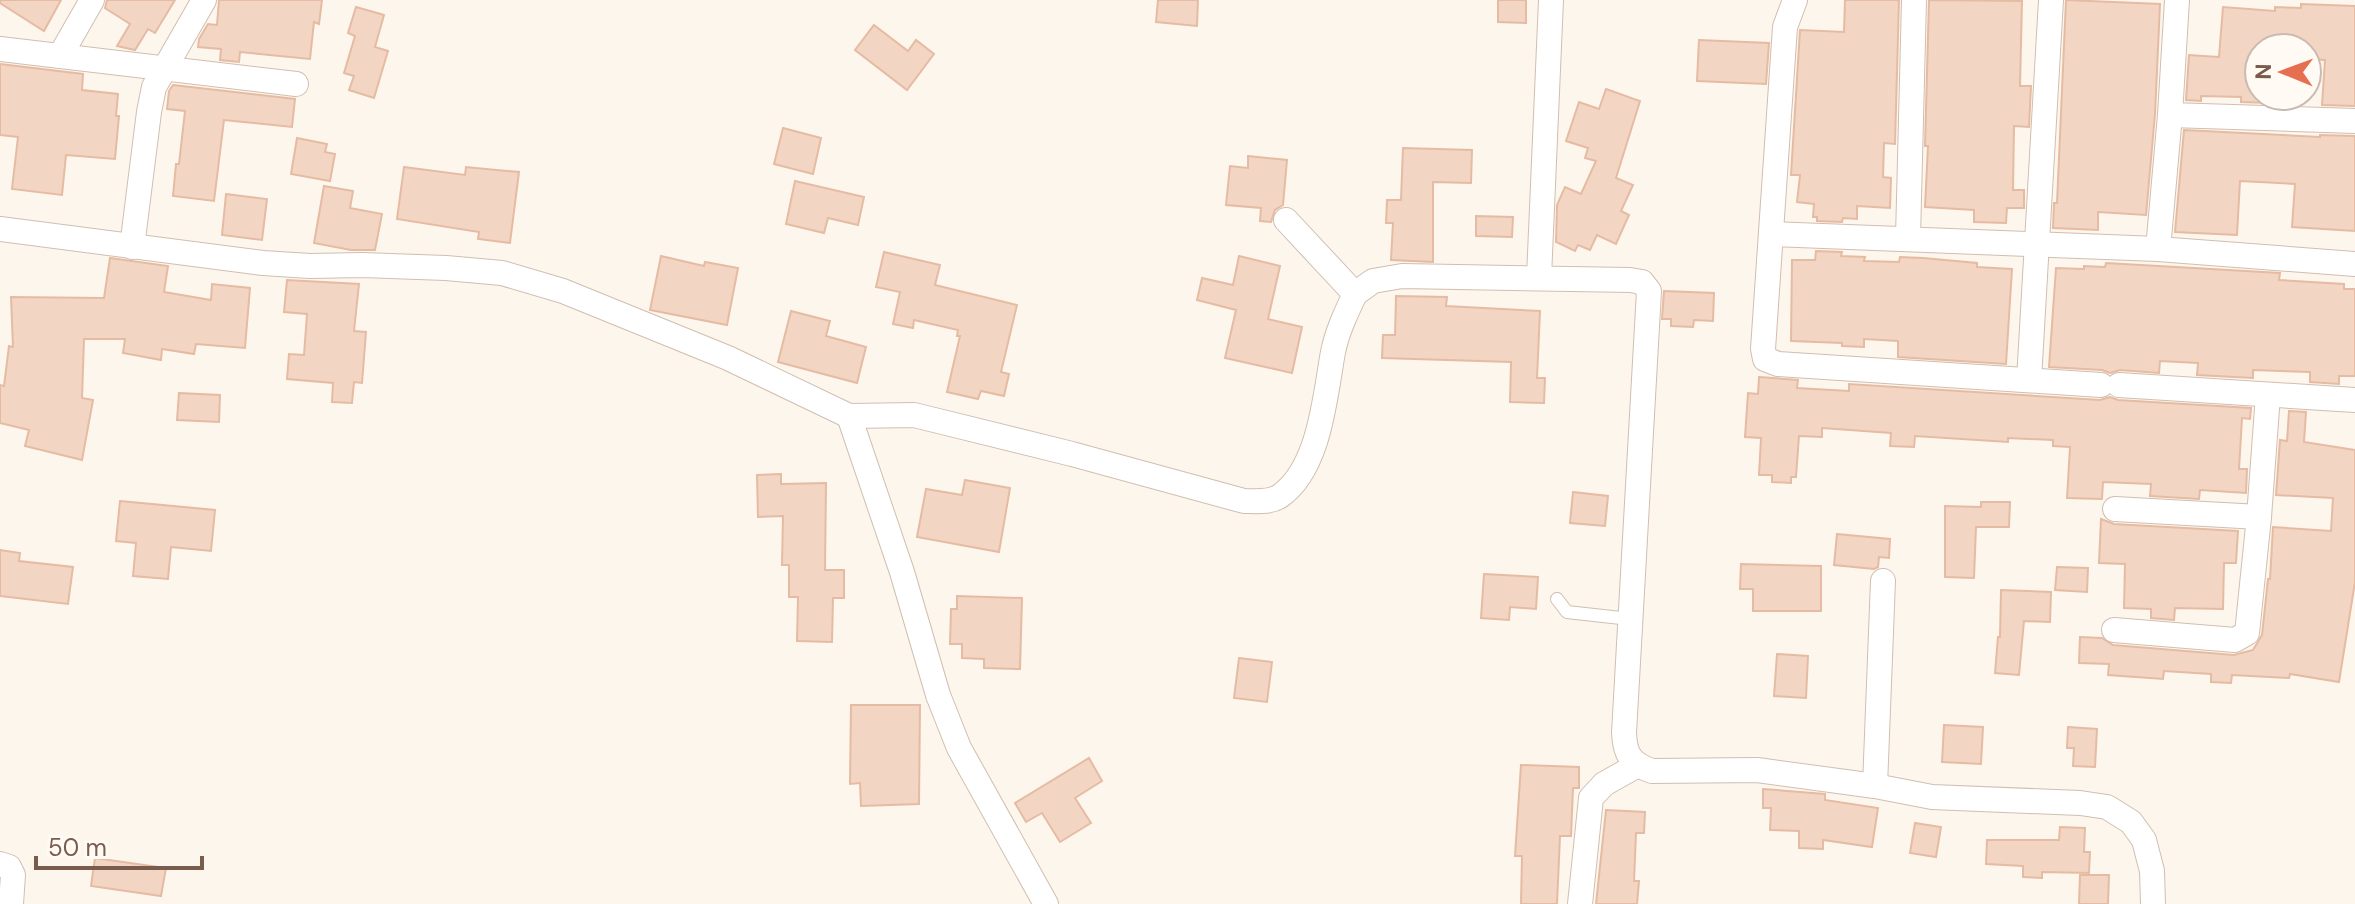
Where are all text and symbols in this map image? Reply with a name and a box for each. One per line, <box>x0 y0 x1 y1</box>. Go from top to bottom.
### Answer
north arrow <box>2243 32 2323 112</box>
text: N <box>2249 63 2278 80</box>
scale bar <box>36 820 202 870</box>
text: 50 m <box>48 832 107 863</box>

